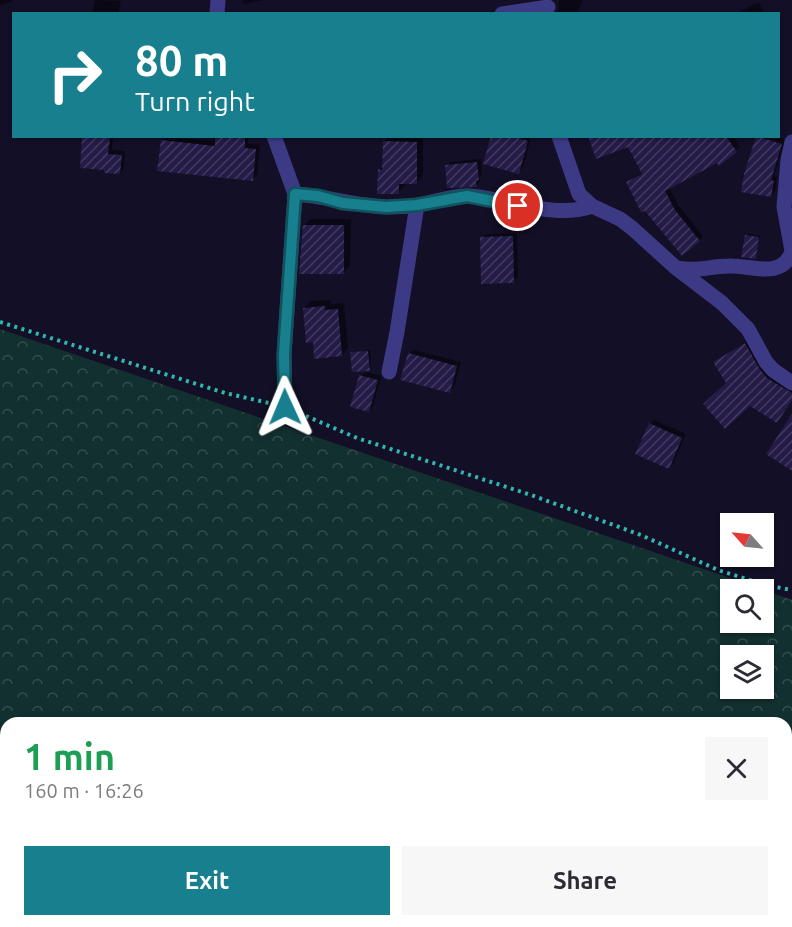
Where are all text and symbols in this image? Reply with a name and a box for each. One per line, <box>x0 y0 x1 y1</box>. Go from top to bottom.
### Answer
icon: right <box>36 36 114 114</box>
text: 80 m <box>135 37 229 84</box>
text: Turn right <box>135 86 255 116</box>
pin <box>492 180 543 231</box>
icon: arrive <box>501 189 534 222</box>
position arrow <box>253 375 317 439</box>
north arrow <box>720 513 774 567</box>
map controls <box>720 513 774 699</box>
button: search <box>720 579 774 633</box>
button: layers <box>720 645 774 699</box>
text: 1 min <box>24 736 115 777</box>
button: close <box>705 737 768 800</box>
text: 160 m · 16:26 <box>24 779 144 802</box>
button: Exit <box>24 846 390 915</box>
button: Share <box>402 846 768 915</box>

